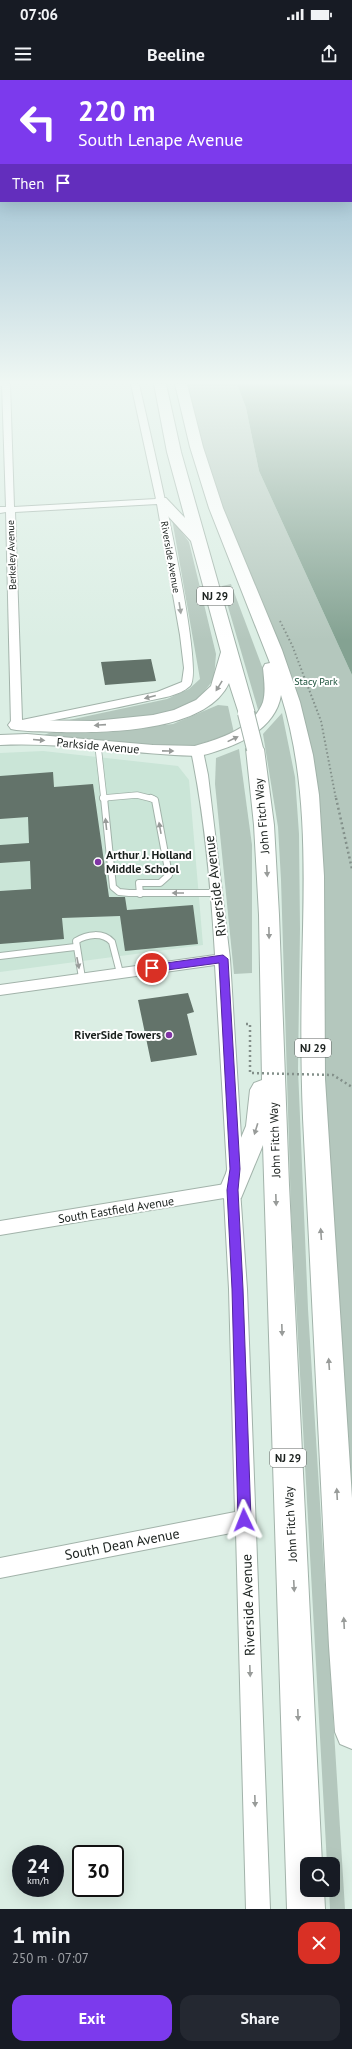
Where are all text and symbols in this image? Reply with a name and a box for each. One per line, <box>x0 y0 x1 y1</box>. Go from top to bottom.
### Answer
text: 07:06 <box>20 5 58 24</box>
icon: menu <box>12 43 34 65</box>
text: Beeline <box>147 43 205 66</box>
icon: share <box>318 43 340 65</box>
text: 220 m <box>78 92 155 129</box>
icon: left <box>12 96 64 148</box>
text: South Lenape Avenue <box>78 128 243 151</box>
icon: arrive <box>52 172 74 194</box>
text: Then <box>12 174 44 193</box>
street label: Berkeley Avenue <box>4 520 19 590</box>
street label: Riverside Avenue <box>158 520 183 594</box>
road number: NJ 29 <box>197 587 233 605</box>
one-way arrow <box>177 602 183 614</box>
park label: Stacy Park <box>294 675 338 688</box>
one-way arrow <box>215 681 223 691</box>
one-way arrow <box>144 694 156 700</box>
one-way arrow <box>94 722 106 729</box>
street label: Parkside Avenue <box>56 734 140 757</box>
one-way arrow <box>228 736 239 742</box>
one-way arrow <box>33 737 45 744</box>
one-way arrow <box>162 748 175 754</box>
street label: John Fitch Way <box>251 777 272 855</box>
one-way arrow <box>103 818 109 830</box>
one-way arrow <box>157 822 163 834</box>
street label: Riverside Avenue <box>200 834 230 938</box>
place label: Arthur J. Holland Middle School <box>106 847 192 876</box>
marker: Arthur J. Holland Middle School <box>93 857 103 867</box>
one-way arrow <box>263 865 270 877</box>
one-way arrow <box>171 890 184 896</box>
one-way arrow <box>266 927 273 939</box>
pin <box>135 951 169 985</box>
one-way arrow <box>76 956 82 969</box>
icon: arrive <box>141 957 163 979</box>
place label: RiverSide Towers <box>74 1027 161 1042</box>
marker: RiverSide Towers <box>164 1030 174 1040</box>
road number: NJ 29 <box>295 1039 331 1057</box>
street label: John Fitch Way <box>266 1102 283 1179</box>
one-way arrow <box>253 1123 259 1135</box>
street label: South Eastfield Avenue <box>57 1193 175 1226</box>
one-way arrow <box>273 1194 280 1206</box>
one-way arrow <box>318 1228 325 1240</box>
one-way arrow <box>279 1324 285 1337</box>
one-way arrow <box>326 1358 333 1370</box>
road number: NJ 29 <box>270 1449 306 1467</box>
street label: John Fitch Way <box>281 1486 300 1563</box>
one-way arrow <box>333 1488 340 1500</box>
position arrow <box>223 1499 265 1541</box>
street label: South Dean Avenue <box>63 1524 181 1564</box>
street label: Riverside Avenue <box>237 1554 259 1656</box>
one-way arrow <box>290 1580 297 1592</box>
one-way arrow <box>341 1617 348 1629</box>
one-way arrow <box>247 1665 253 1678</box>
one-way arrow <box>295 1709 302 1721</box>
one-way arrow <box>251 1795 258 1807</box>
speed limit sign: 30 <box>72 1845 124 1897</box>
text: 24 <box>27 1853 49 1879</box>
map controls <box>300 1857 340 1897</box>
button: search <box>300 1857 340 1897</box>
text: km/h <box>27 1874 49 1887</box>
text: 1 min <box>12 1919 71 1950</box>
button: close <box>298 1922 340 1964</box>
text: 250 m · 07:07 <box>12 1950 89 1967</box>
button: Exit <box>12 1995 172 2041</box>
button: Share <box>180 1995 340 2041</box>

